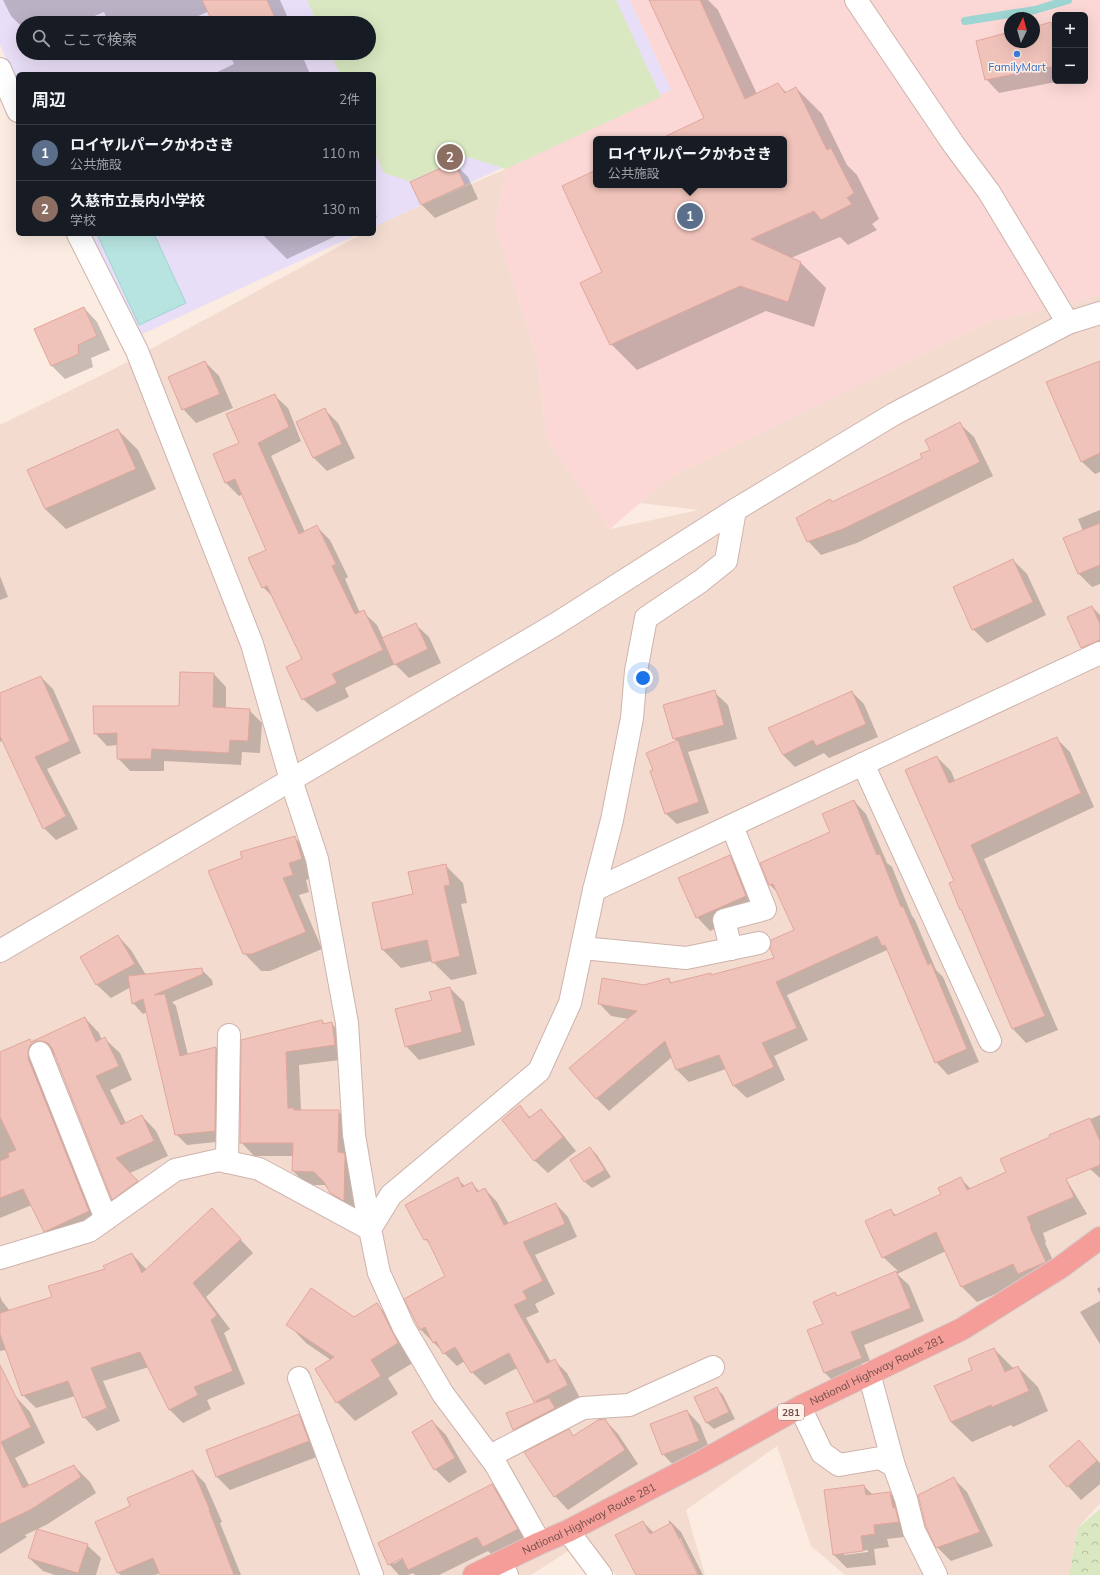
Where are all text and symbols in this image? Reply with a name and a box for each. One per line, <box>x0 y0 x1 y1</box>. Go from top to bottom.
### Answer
north arrow <box>1004 12 1040 48</box>
map controls <box>1052 12 1088 84</box>
button: + <box>1052 12 1088 48</box>
search box <box>16 16 376 60</box>
icon: search <box>30 27 52 49</box>
text: ここで検索 <box>62 30 137 49</box>
button: − <box>1052 48 1088 84</box>
marker: FamilyMart <box>1012 49 1022 59</box>
place label: FamilyMart <box>988 60 1046 74</box>
text: 周辺 <box>32 89 66 110</box>
text: 2件 <box>339 91 360 107</box>
text: ロイヤルパークかわさき <box>70 135 235 154</box>
popup <box>593 136 787 188</box>
pin: 2 <box>437 142 463 172</box>
text: ロイヤルパークかわさき <box>608 144 772 163</box>
text: 1 <box>41 145 49 161</box>
text: 110 m <box>322 145 360 161</box>
text: 公共施設 <box>70 156 122 172</box>
text: 公共施設 <box>608 165 660 181</box>
text: 久慈市立長内小学校 <box>70 191 205 210</box>
text: 2 <box>41 201 49 217</box>
text: 130 m <box>322 201 360 217</box>
pin: 1 <box>677 201 703 231</box>
text: 学校 <box>70 212 96 228</box>
your location <box>633 668 653 688</box>
street label: National Highway Route 281 <box>807 1332 946 1408</box>
road number: 281 <box>778 1404 804 1420</box>
street label: National Highway Route 281 <box>520 1480 658 1558</box>

